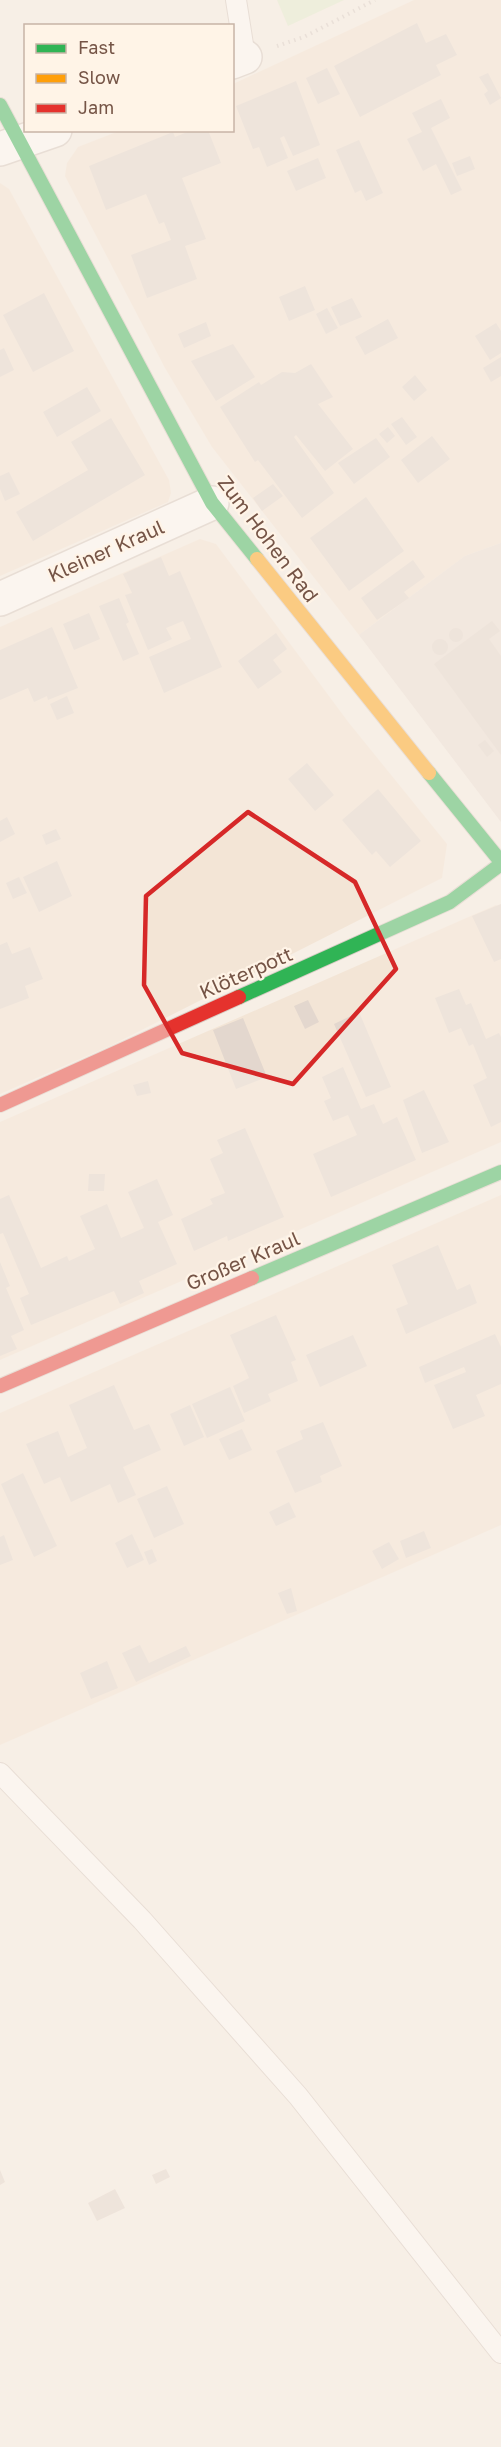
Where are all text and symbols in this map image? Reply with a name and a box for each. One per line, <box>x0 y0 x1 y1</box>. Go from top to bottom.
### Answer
legend <box>24 24 234 132</box>
text: Fast <box>78 36 115 58</box>
text: Slow <box>78 66 121 88</box>
text: Jam <box>78 96 114 118</box>
street label: Zum Hohen Rad <box>214 471 324 606</box>
street label: Kleiner Kraul <box>44 514 167 586</box>
street label: Klöterpott <box>195 941 296 1003</box>
street label: Großer Kraul <box>182 1225 303 1295</box>

